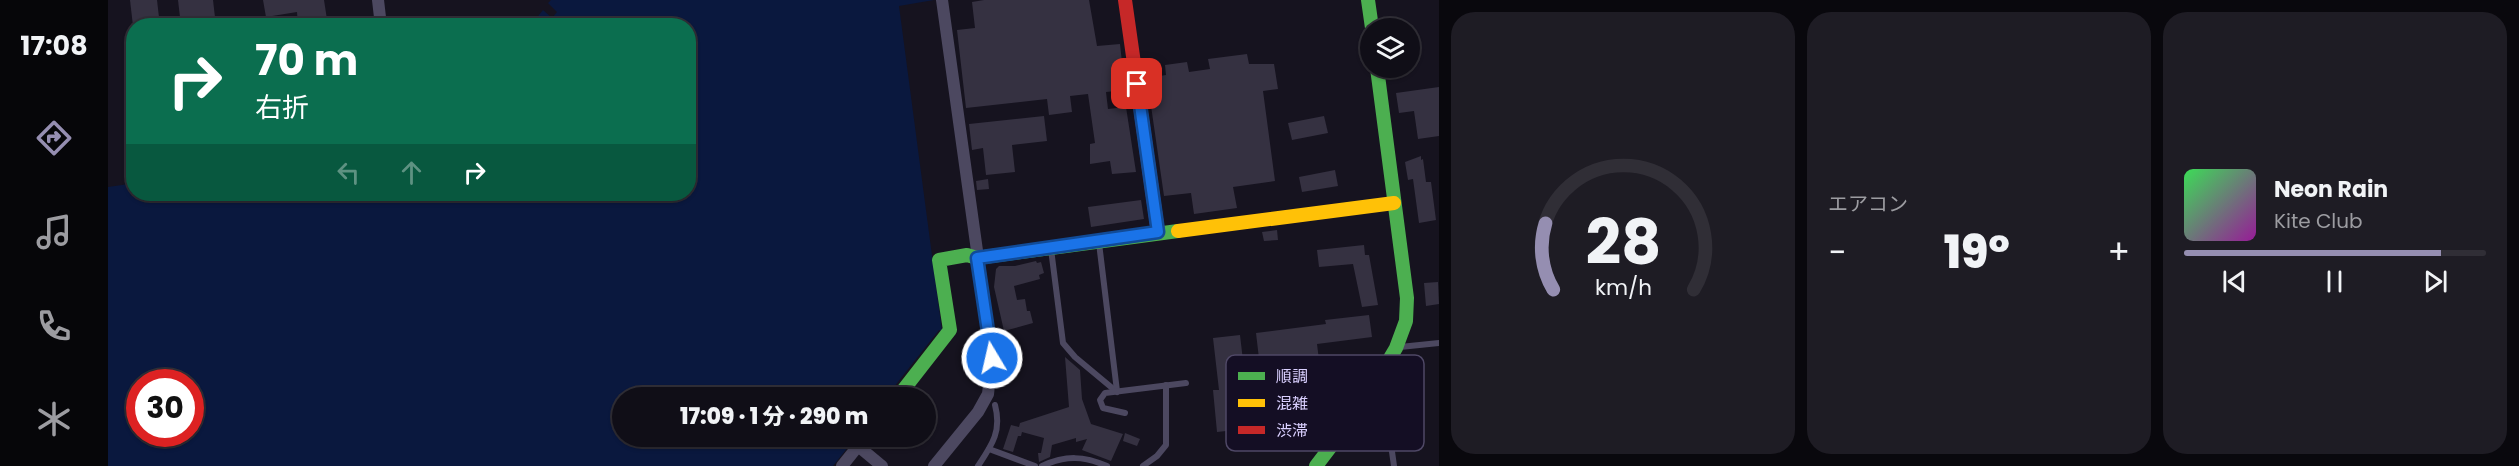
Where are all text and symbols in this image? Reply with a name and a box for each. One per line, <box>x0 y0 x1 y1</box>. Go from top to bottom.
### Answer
map controls <box>1360 18 1420 78</box>
button: layers <box>1360 18 1420 78</box>
text: 17:08 <box>20 27 88 64</box>
text: 70 m <box>255 31 358 90</box>
icon: right <box>156 42 234 120</box>
pin <box>1111 58 1162 109</box>
icon: arrive <box>1120 67 1153 100</box>
text: 右折 <box>255 89 309 126</box>
icon: directions <box>33 117 75 159</box>
icon: left <box>332 156 365 189</box>
icon: ahead <box>395 156 428 189</box>
icon: right <box>458 156 491 189</box>
text: Neon Rain <box>2274 174 2388 205</box>
text: エアコン <box>1828 190 1908 218</box>
text: 28 <box>1585 198 1661 286</box>
text: Kite Club <box>2274 207 2363 235</box>
icon: music <box>33 211 75 253</box>
text: 19° <box>1944 221 2010 284</box>
text: − <box>1828 229 1846 276</box>
text: + <box>2107 229 2130 276</box>
icon: previous <box>2218 265 2251 298</box>
icon: pause <box>2318 265 2351 298</box>
icon: next <box>2419 265 2452 298</box>
text: km/h <box>1594 272 1652 303</box>
icon: phone <box>33 305 75 347</box>
position arrow <box>960 326 1024 390</box>
legend <box>1226 355 1424 451</box>
text: 順調 <box>1276 365 1308 388</box>
speed limit sign: 30 <box>126 369 204 447</box>
text: 混雑 <box>1276 392 1308 415</box>
icon: climate <box>33 398 75 440</box>
text: 17:09 · 1 分 · 290 m <box>680 401 868 432</box>
text: 渋滞 <box>1276 419 1308 442</box>

